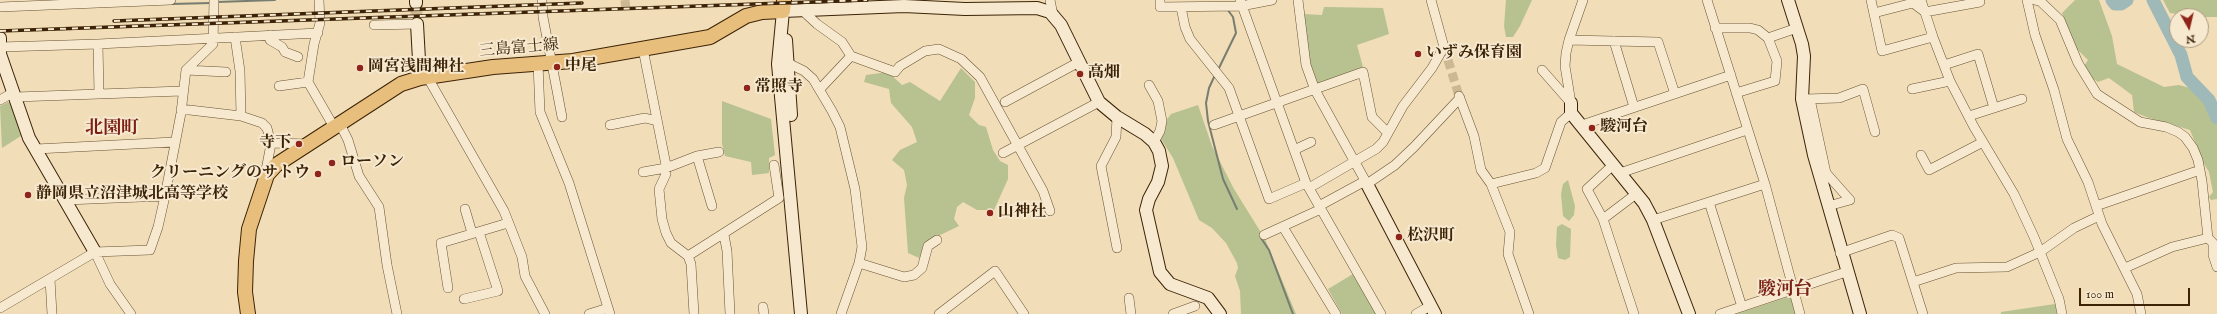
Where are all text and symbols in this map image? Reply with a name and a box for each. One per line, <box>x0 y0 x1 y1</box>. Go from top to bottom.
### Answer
north arrow <box>2169 8 2209 48</box>
text: N <box>2185 31 2196 46</box>
street label: 三島富士線 <box>478 36 560 62</box>
place label: いずみ保育園 <box>1426 44 1522 64</box>
marker: いずみ保育園 <box>1413 49 1423 59</box>
place label: 中尾 <box>565 57 597 77</box>
place label: 岡宮浅間神社 <box>368 58 464 78</box>
marker: 中尾 <box>552 62 562 72</box>
marker: 岡宮浅間神社 <box>355 63 365 73</box>
place label: 高畑 <box>1088 64 1120 84</box>
marker: 高畑 <box>1075 69 1085 79</box>
place label: 常照寺 <box>755 78 803 98</box>
marker: 常照寺 <box>742 83 752 93</box>
district label: 北園町 <box>85 118 139 140</box>
place label: 駿河台 <box>1600 118 1648 138</box>
marker: 駿河台 <box>1587 123 1597 133</box>
place label: 寺下 <box>259 134 291 154</box>
marker: 寺下 <box>294 139 304 149</box>
place label: ローソン <box>340 153 404 173</box>
marker: ローソン <box>327 158 337 168</box>
place label: クリーニングのサトウ <box>150 164 310 184</box>
marker: クリーニングのサトウ <box>313 169 323 179</box>
place label: 静岡県立沼津城北高等学校 <box>36 185 228 205</box>
marker: 静岡県立沼津城北高等学校 <box>23 190 33 200</box>
place label: 山神社 <box>998 203 1046 223</box>
marker: 山神社 <box>985 208 995 218</box>
place label: 松沢町 <box>1407 227 1455 247</box>
marker: 松沢町 <box>1394 232 1404 242</box>
district label: 駿河台 <box>1758 279 1812 301</box>
scale bar <box>2081 280 2192 306</box>
text: 100 m <box>2086 287 2114 302</box>

